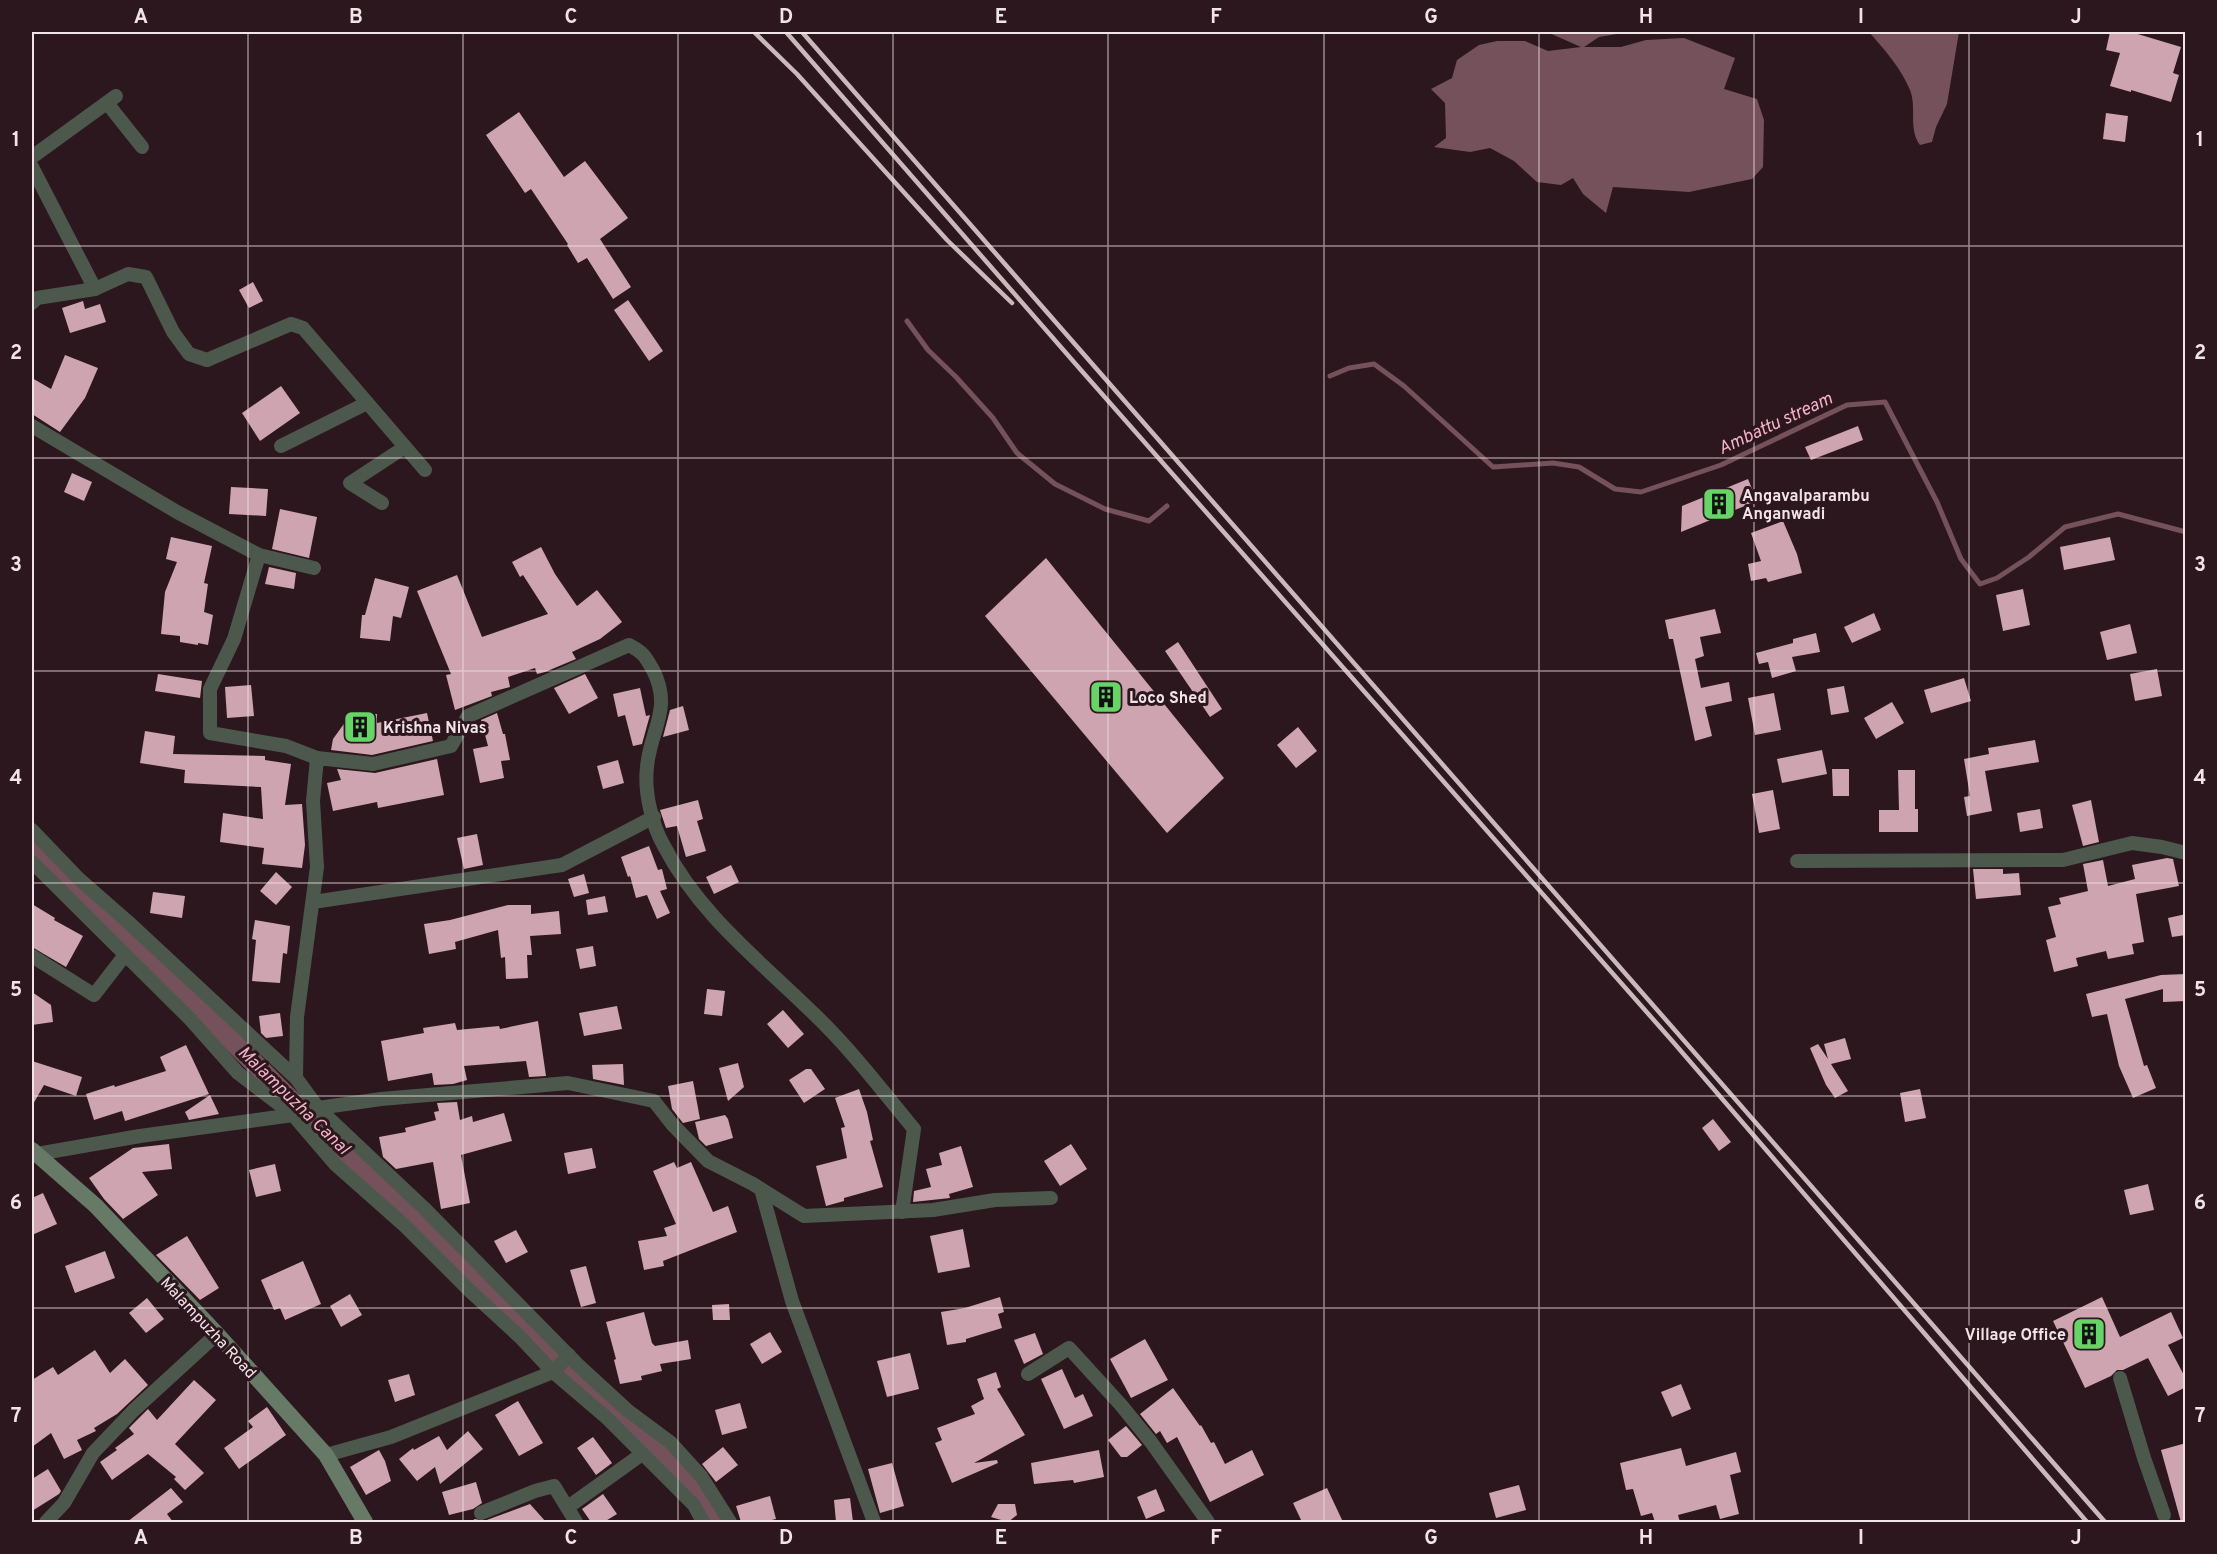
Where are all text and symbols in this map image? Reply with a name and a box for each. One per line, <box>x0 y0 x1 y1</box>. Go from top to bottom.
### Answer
text: A <box>134 5 148 31</box>
text: B <box>349 5 363 31</box>
text: C <box>565 5 577 31</box>
text: D <box>779 5 793 31</box>
text: E <box>995 5 1007 31</box>
text: F <box>1210 5 1222 31</box>
text: G <box>1424 5 1438 31</box>
text: H <box>1639 5 1653 31</box>
text: I <box>1858 5 1864 31</box>
text: J <box>2070 5 2082 31</box>
text: 1 <box>12 128 20 154</box>
text: 1 <box>2196 128 2204 154</box>
text: 2 <box>10 341 22 367</box>
text: 2 <box>2194 341 2206 367</box>
water label: Ambattu stream <box>1715 388 1837 461</box>
building icon: Angavalparambu Anganwadi <box>1701 486 1737 522</box>
place label: Angavalparambu Anganwadi <box>1742 487 1870 525</box>
text: 3 <box>10 553 22 579</box>
text: 3 <box>2194 553 2206 579</box>
building icon: Loco Shed <box>1088 679 1124 715</box>
place label: Loco Shed <box>1129 689 1207 709</box>
building icon: Krishna Nivas <box>342 709 378 745</box>
place label: Krishna Nivas <box>383 719 487 739</box>
text: 4 <box>10 766 22 792</box>
text: 4 <box>2194 766 2206 792</box>
text: 5 <box>10 978 22 1004</box>
text: 5 <box>2194 978 2206 1004</box>
water label: Malampuzha Canal <box>232 1042 355 1161</box>
text: 6 <box>10 1191 22 1217</box>
text: 6 <box>2194 1191 2206 1217</box>
street label: Malampuzha Road <box>155 1273 260 1383</box>
building icon: Village Office <box>2071 1316 2107 1352</box>
place label: Village Office <box>1965 1326 2066 1346</box>
text: 7 <box>11 1404 21 1430</box>
text: 7 <box>2195 1404 2205 1430</box>
text: A <box>134 1526 148 1552</box>
text: B <box>349 1526 363 1552</box>
text: C <box>565 1526 577 1552</box>
text: D <box>779 1526 793 1552</box>
text: E <box>995 1526 1007 1552</box>
text: F <box>1210 1526 1222 1552</box>
text: G <box>1424 1526 1438 1552</box>
text: H <box>1639 1526 1653 1552</box>
text: I <box>1858 1526 1864 1552</box>
text: J <box>2070 1526 2082 1552</box>

